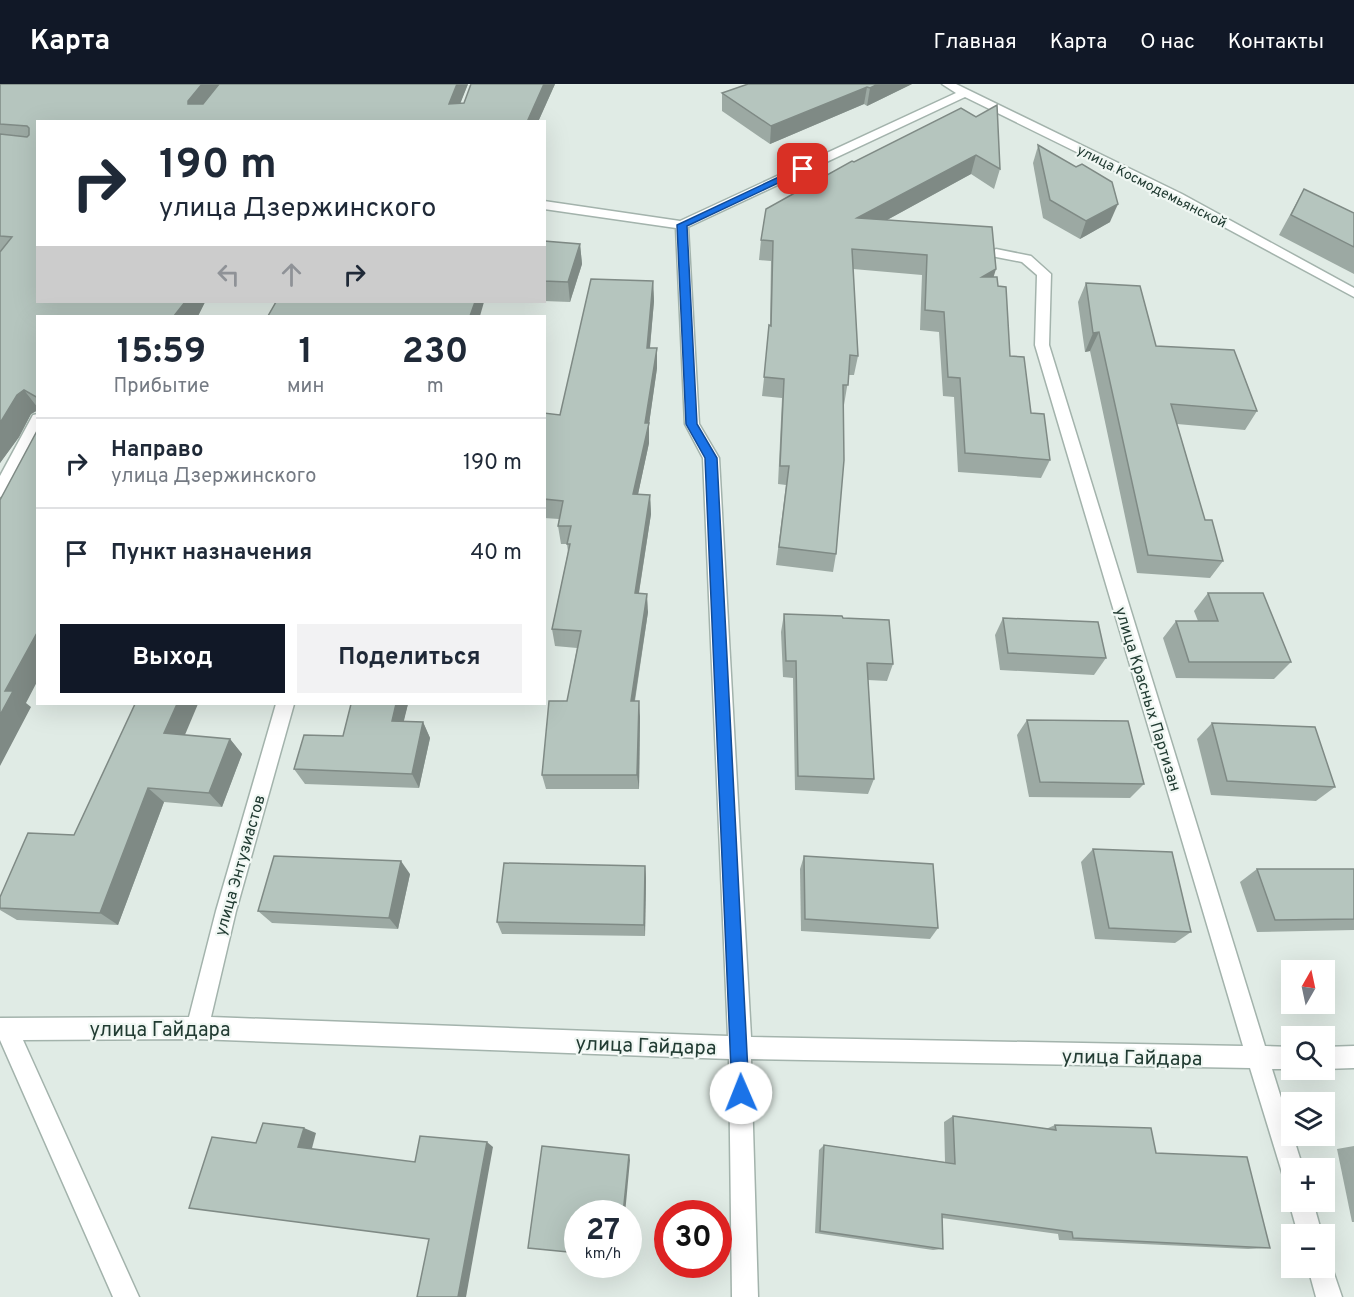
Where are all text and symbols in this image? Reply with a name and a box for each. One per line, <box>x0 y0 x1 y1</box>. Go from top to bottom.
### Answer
text: Карта <box>30 24 110 60</box>
text: Главная <box>933 29 1017 56</box>
text: Карта <box>1050 29 1107 56</box>
text: О нас <box>1140 29 1195 56</box>
text: Контакты <box>1228 29 1324 56</box>
text: 190 m <box>159 140 277 193</box>
street label: улица Космодемьянской <box>1074 142 1229 233</box>
pin <box>777 143 828 194</box>
icon: right <box>60 144 138 222</box>
icon: arrive <box>786 152 819 185</box>
text: улица Дзержинского <box>159 192 436 226</box>
icon: left <box>212 258 245 291</box>
icon: ahead <box>275 258 308 291</box>
icon: right <box>338 258 371 291</box>
text: 15:59 <box>117 330 206 376</box>
text: 1 <box>298 330 313 376</box>
text: 230 <box>402 330 468 376</box>
text: Прибытие <box>114 374 209 400</box>
text: мин <box>287 374 324 400</box>
text: m <box>427 374 444 400</box>
text: Направо <box>111 437 203 464</box>
icon: right <box>60 447 93 480</box>
text: 190 m <box>463 450 522 477</box>
text: улица Дзержинского <box>111 464 316 490</box>
icon: arrive <box>60 537 93 570</box>
text: Пункт назначения <box>111 540 312 567</box>
text: 40 m <box>470 540 522 567</box>
street label: улица Красных Партизан <box>1109 605 1185 794</box>
button: Выход <box>60 624 285 693</box>
button: Поделиться <box>297 624 522 693</box>
street label: улица Энтузиастов <box>211 793 271 938</box>
north arrow <box>1281 960 1335 1014</box>
map controls <box>1281 960 1335 1278</box>
street label: улица Гайдара <box>90 1018 230 1044</box>
button: search <box>1281 1026 1335 1080</box>
street label: улица Гайдара <box>575 1032 717 1062</box>
street label: улица Гайдара <box>1061 1045 1203 1073</box>
position arrow <box>709 1061 773 1125</box>
button: layers <box>1281 1092 1335 1146</box>
button: + <box>1281 1158 1335 1212</box>
speed limit sign: 30 <box>654 1200 732 1278</box>
text: 27 <box>586 1213 620 1250</box>
button: − <box>1281 1224 1335 1278</box>
text: km/h <box>585 1245 621 1264</box>

